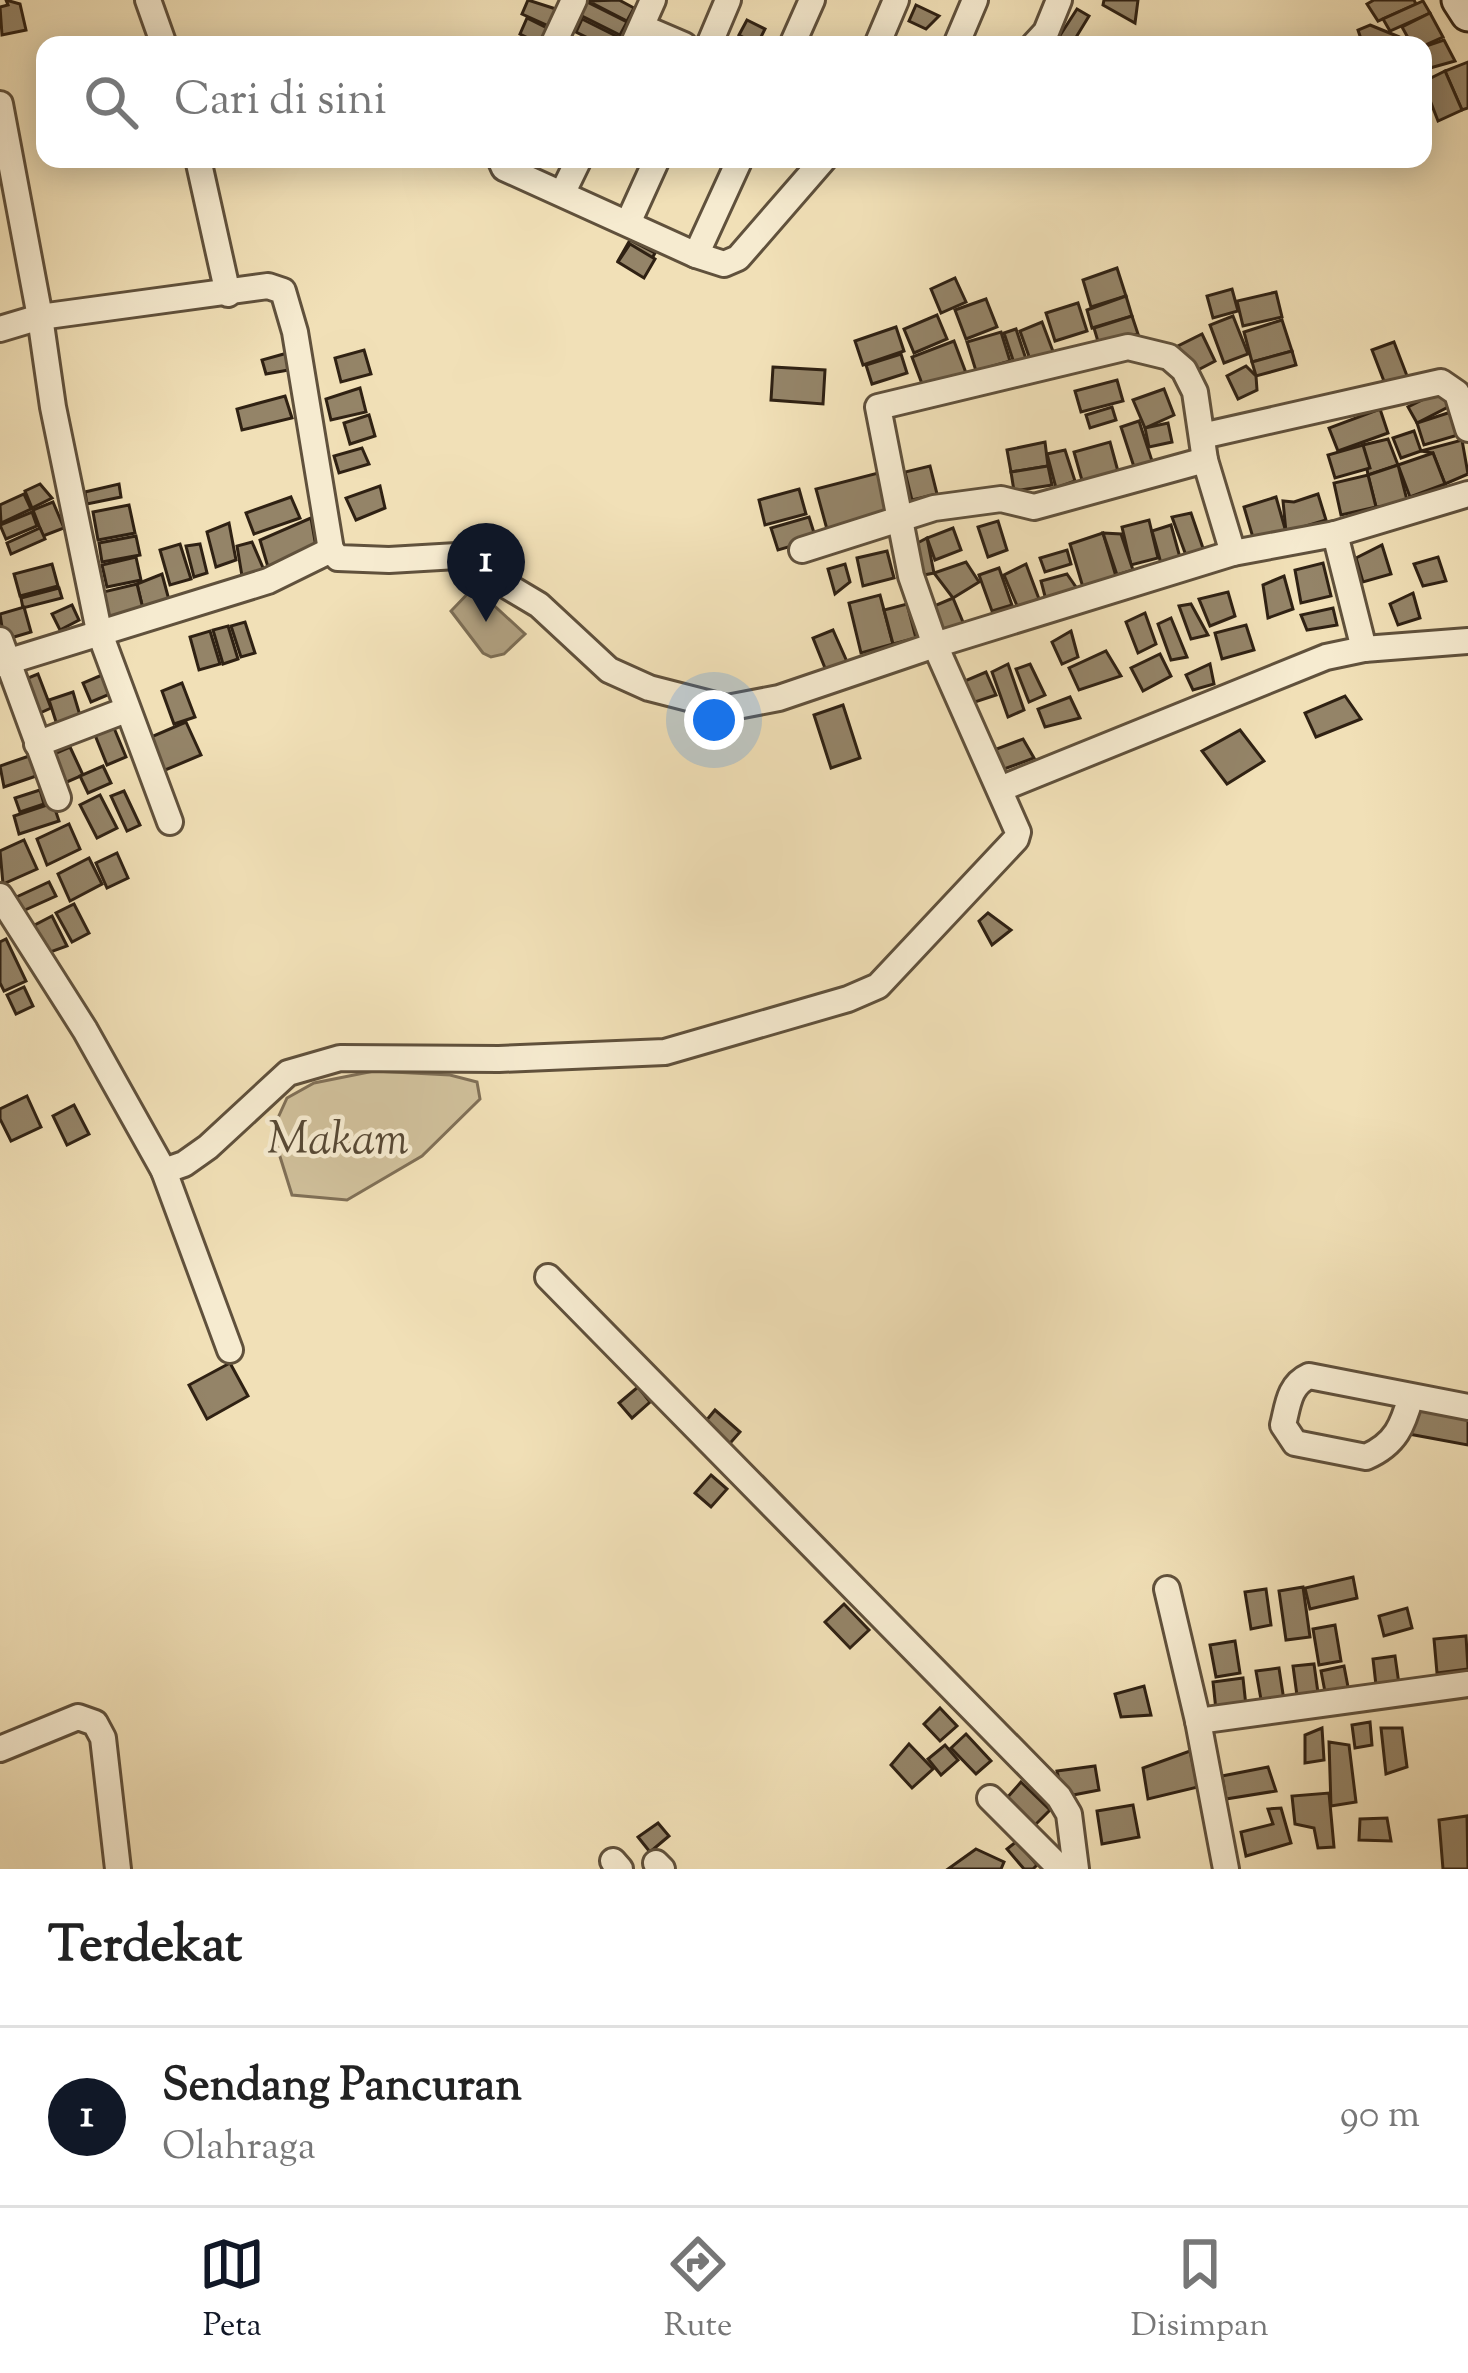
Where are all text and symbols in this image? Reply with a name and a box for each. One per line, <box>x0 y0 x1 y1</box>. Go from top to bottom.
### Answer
search box <box>36 36 1432 168</box>
icon: search <box>78 69 144 135</box>
text: Cari di sini <box>174 70 387 135</box>
pin: 1 <box>447 523 525 622</box>
your location <box>684 690 744 750</box>
park label: Makam <box>267 1110 409 1175</box>
text: Terdekat <box>48 1911 242 1984</box>
text: Sendang Pancuran <box>162 2056 522 2121</box>
text: 1 <box>80 2089 94 2145</box>
text: 90 m <box>1340 2089 1420 2145</box>
text: Olahraga <box>162 2121 316 2177</box>
tab: Peta <box>199 2231 265 2351</box>
tab: Rute <box>664 2231 732 2351</box>
tab: Disimpan <box>1131 2231 1269 2351</box>

